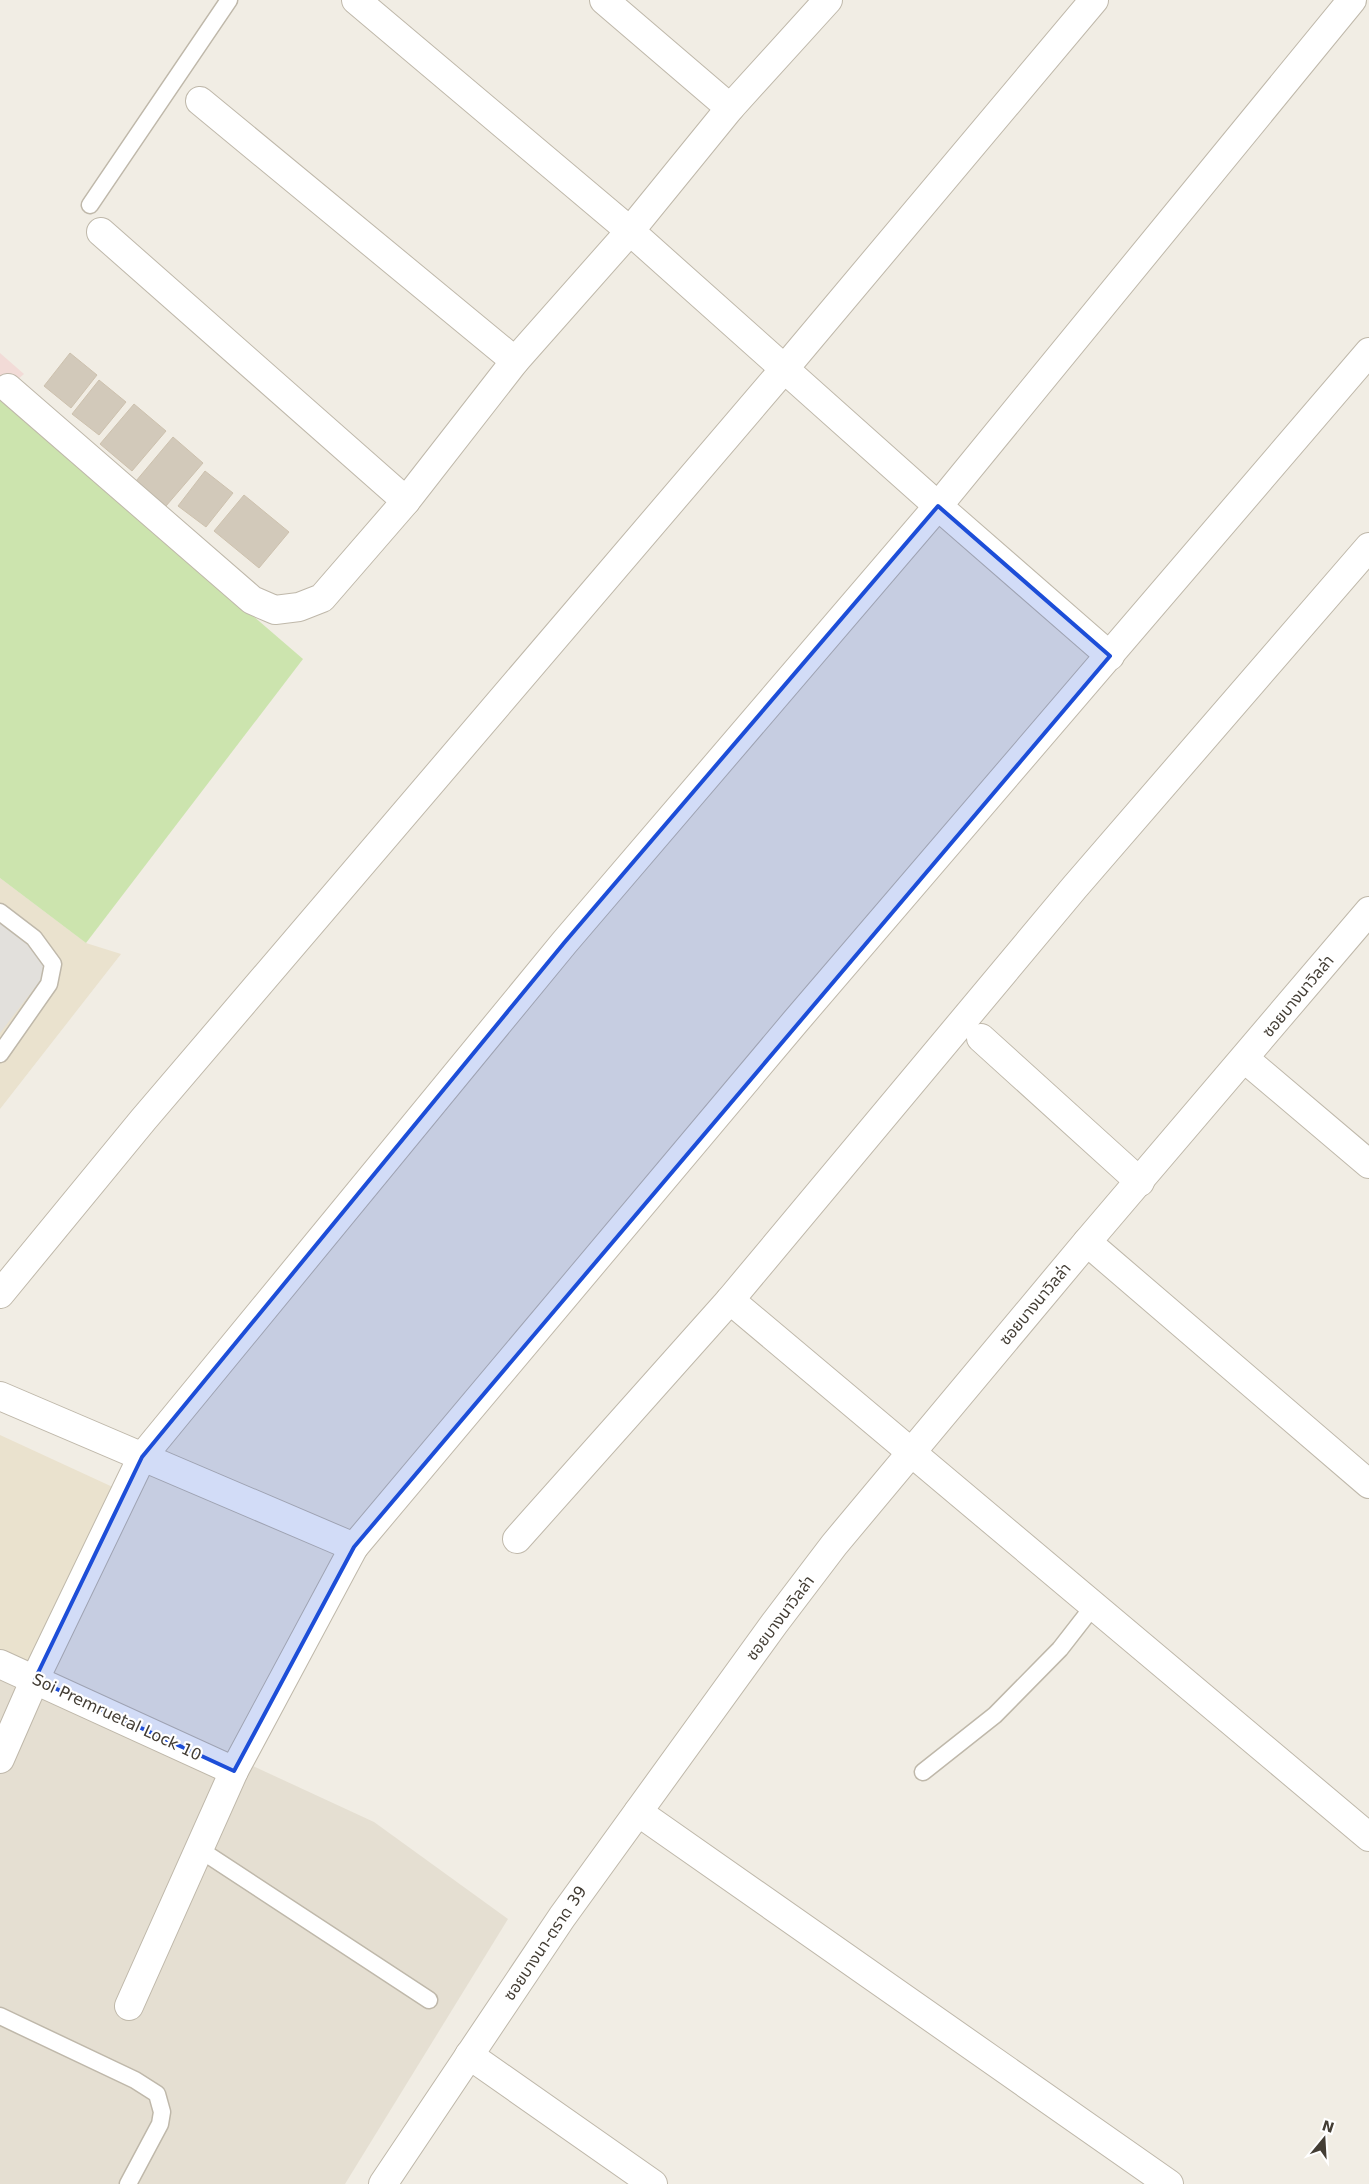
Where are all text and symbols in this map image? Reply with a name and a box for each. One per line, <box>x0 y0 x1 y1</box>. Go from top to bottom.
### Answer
street label: ซอยบางนาวิลล่า <box>1258 951 1338 1041</box>
street label: ซอยบางนาวิลล่า <box>995 1259 1075 1349</box>
street label: ซอยบางนาวิลล่า <box>742 1572 818 1664</box>
street label: Soi Premruetal Lock 10 <box>29 1669 205 1765</box>
street label: ซอยบางนา-ตราด 39 <box>500 1882 590 2004</box>
north arrow <box>1299 2114 1349 2164</box>
text: N <box>1320 2117 1336 2136</box>

